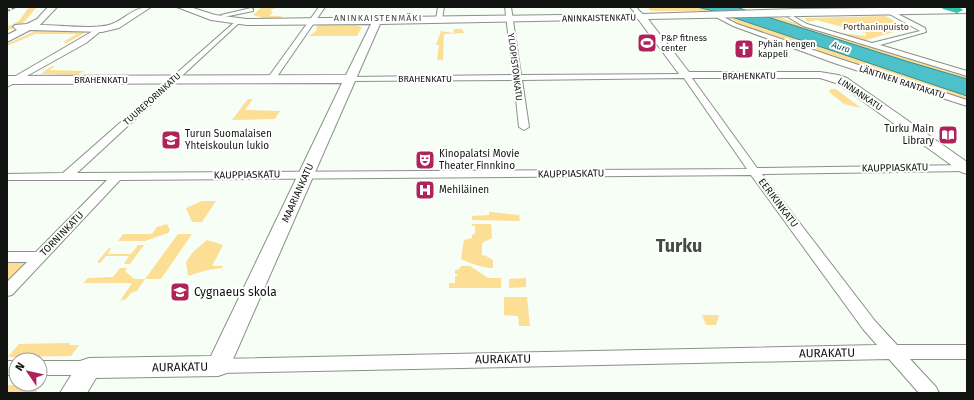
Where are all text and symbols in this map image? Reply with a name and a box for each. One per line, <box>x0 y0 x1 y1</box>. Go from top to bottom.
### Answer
street label: ANINKAISTENKATU <box>562 12 636 24</box>
district label: ANINKAISTENMÄKI <box>334 13 422 23</box>
park label: Porthaninpuisto <box>843 22 909 32</box>
sports icon: P&P fitness center <box>636 32 658 54</box>
street label: YLIOPISTONKATU <box>506 33 524 102</box>
place label: P&P fitness center <box>661 33 707 53</box>
church icon: Pyhän hengen kappeli <box>733 38 755 60</box>
place label: Pyhän hengen kappeli <box>758 39 816 59</box>
water label: Aura <box>830 39 851 55</box>
street label: LÄNTINEN RANTAKATU <box>858 63 946 101</box>
street label: TUUREPORINKATU <box>121 71 183 127</box>
street label: BRAHENKATU <box>722 71 776 81</box>
street label: BRAHENKATU <box>398 74 452 84</box>
street label: BRAHENKATU <box>74 75 128 85</box>
street label: LINNANKATU <box>836 75 884 113</box>
place label: Turku Main Library <box>884 123 934 147</box>
library icon: Turku Main Library <box>937 124 959 146</box>
place label: Turun Suomalaisen Yhteiskoulun lukio <box>185 128 272 152</box>
school or university icon: Turun Suomalaisen Yhteiskoulun lukio <box>160 129 182 151</box>
place label: Kinopalatsi Movie Theater Finnkino <box>439 148 519 172</box>
theatre icon: Kinopalatsi Movie Theater Finnkino <box>414 149 436 171</box>
street label: MAARIANKATU <box>280 161 316 225</box>
street label: KAUPPIASKATU <box>861 161 929 175</box>
street label: KAUPPIASKATU <box>537 167 605 181</box>
street label: KAUPPIASKATU <box>213 168 281 182</box>
street label: EERIKINKATU <box>756 176 800 230</box>
hospital icon: Mehiläinen <box>414 179 436 201</box>
place label: Mehiläinen <box>439 184 489 196</box>
street label: TORNINKATU <box>38 209 86 259</box>
district label: Turku <box>656 235 702 257</box>
school or university icon: Cygnaeus skola <box>169 281 191 303</box>
place label: Cygnaeus skola <box>194 285 277 299</box>
street label: AURAKATU <box>799 346 855 360</box>
north arrow <box>8 352 48 392</box>
street label: AURAKATU <box>475 352 531 366</box>
text: N <box>13 360 28 373</box>
street label: AURAKATU <box>152 360 208 374</box>

